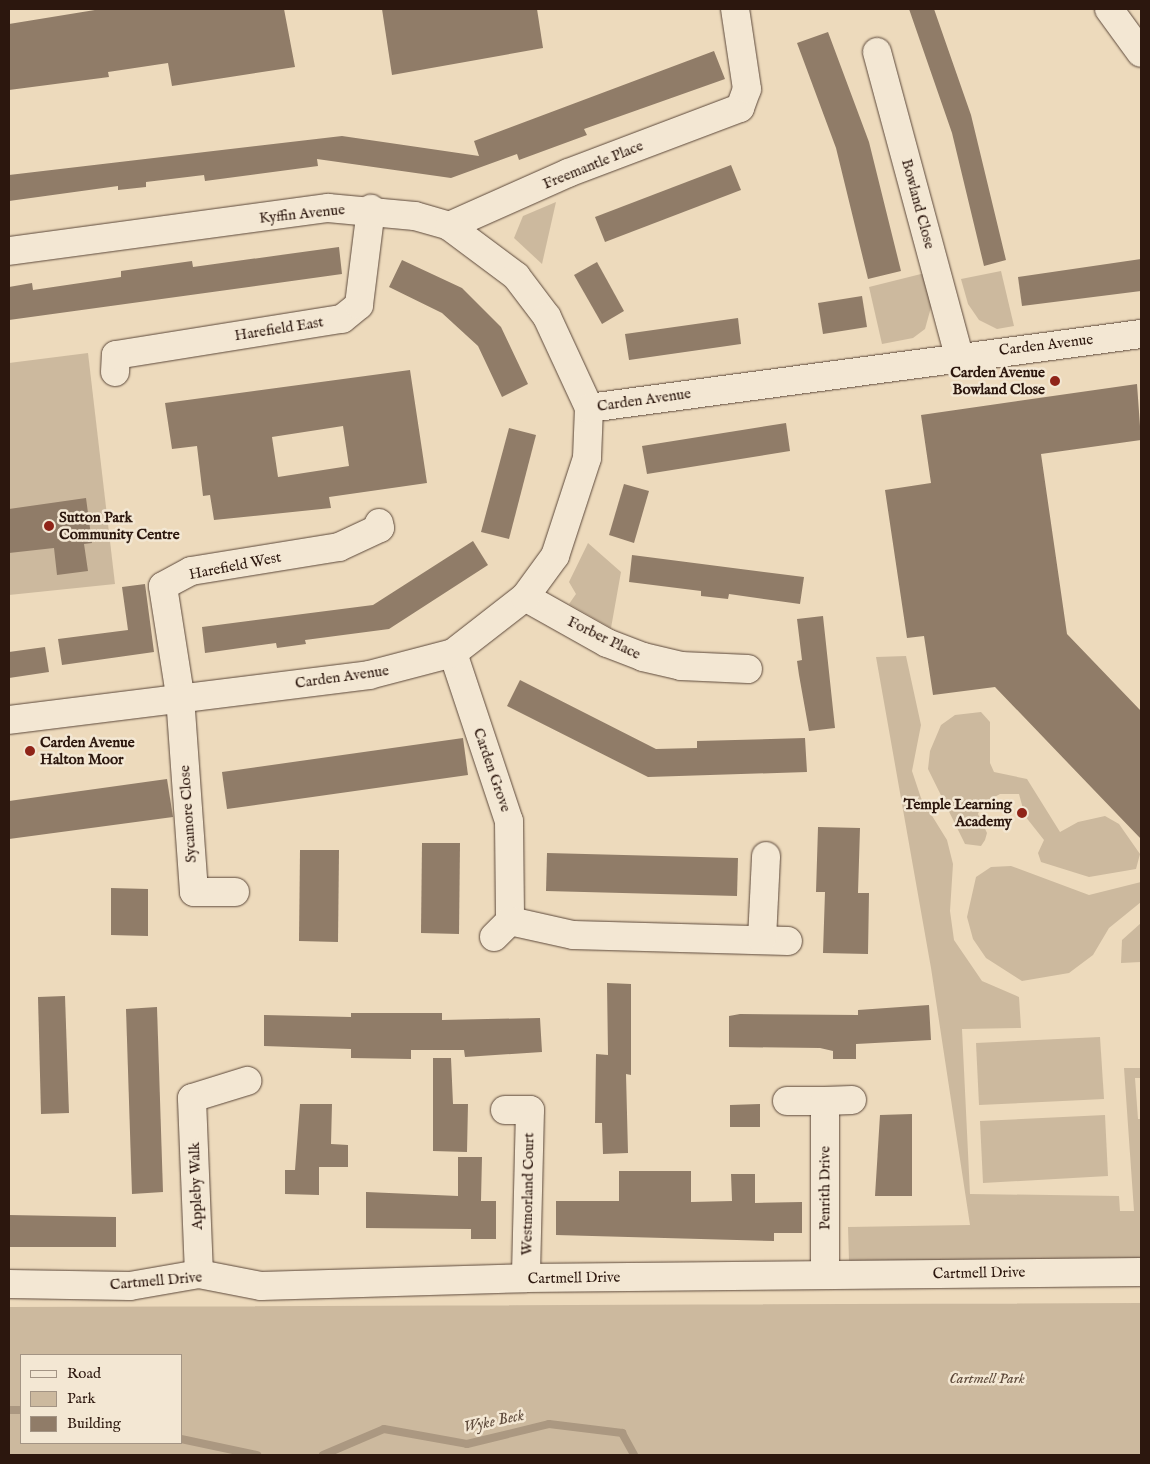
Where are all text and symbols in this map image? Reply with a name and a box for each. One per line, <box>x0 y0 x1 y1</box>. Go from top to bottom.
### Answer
street label: Freemantle Place <box>540 137 646 193</box>
street label: Bowland Close <box>897 157 939 251</box>
street label: Kyffin Avenue <box>258 201 346 227</box>
street label: Harefield East <box>233 313 325 345</box>
street label: Carden Avenue <box>998 330 1094 360</box>
place label: Carden Avenue Bowland Close <box>950 363 1045 398</box>
marker: Carden Avenue Bowland Close <box>1049 375 1061 387</box>
street label: Carden Avenue <box>596 384 692 416</box>
place label: Sutton Park Community Centre <box>59 508 180 543</box>
marker: Sutton Park Community Centre <box>43 520 55 532</box>
street label: Harefield West <box>187 548 283 584</box>
street label: Forber Place <box>564 613 644 663</box>
street label: Carden Avenue <box>294 661 390 693</box>
street label: Carden Grove <box>469 726 515 814</box>
place label: Carden Avenue Halton Moor <box>40 733 135 768</box>
marker: Carden Avenue Halton Moor <box>24 745 36 757</box>
street label: Sycamore Close <box>176 765 200 863</box>
place label: Temple Learning Academy <box>904 795 1012 830</box>
marker: Temple Learning Academy <box>1016 807 1028 819</box>
street label: Westmorland Court <box>518 1132 538 1256</box>
street label: Appleby Walk <box>185 1142 207 1230</box>
street label: Penrith Drive <box>816 1146 834 1230</box>
street label: Cartmell Drive <box>932 1263 1026 1283</box>
street label: Cartmell Drive <box>109 1268 203 1294</box>
street label: Cartmell Drive <box>527 1268 621 1288</box>
legend <box>20 1354 182 1444</box>
text: Road <box>67 1364 101 1383</box>
park label: Cartmell Park <box>949 1370 1025 1388</box>
text: Park <box>67 1389 96 1408</box>
water label: Wyke Beck <box>462 1406 526 1438</box>
text: Building <box>67 1414 121 1433</box>

